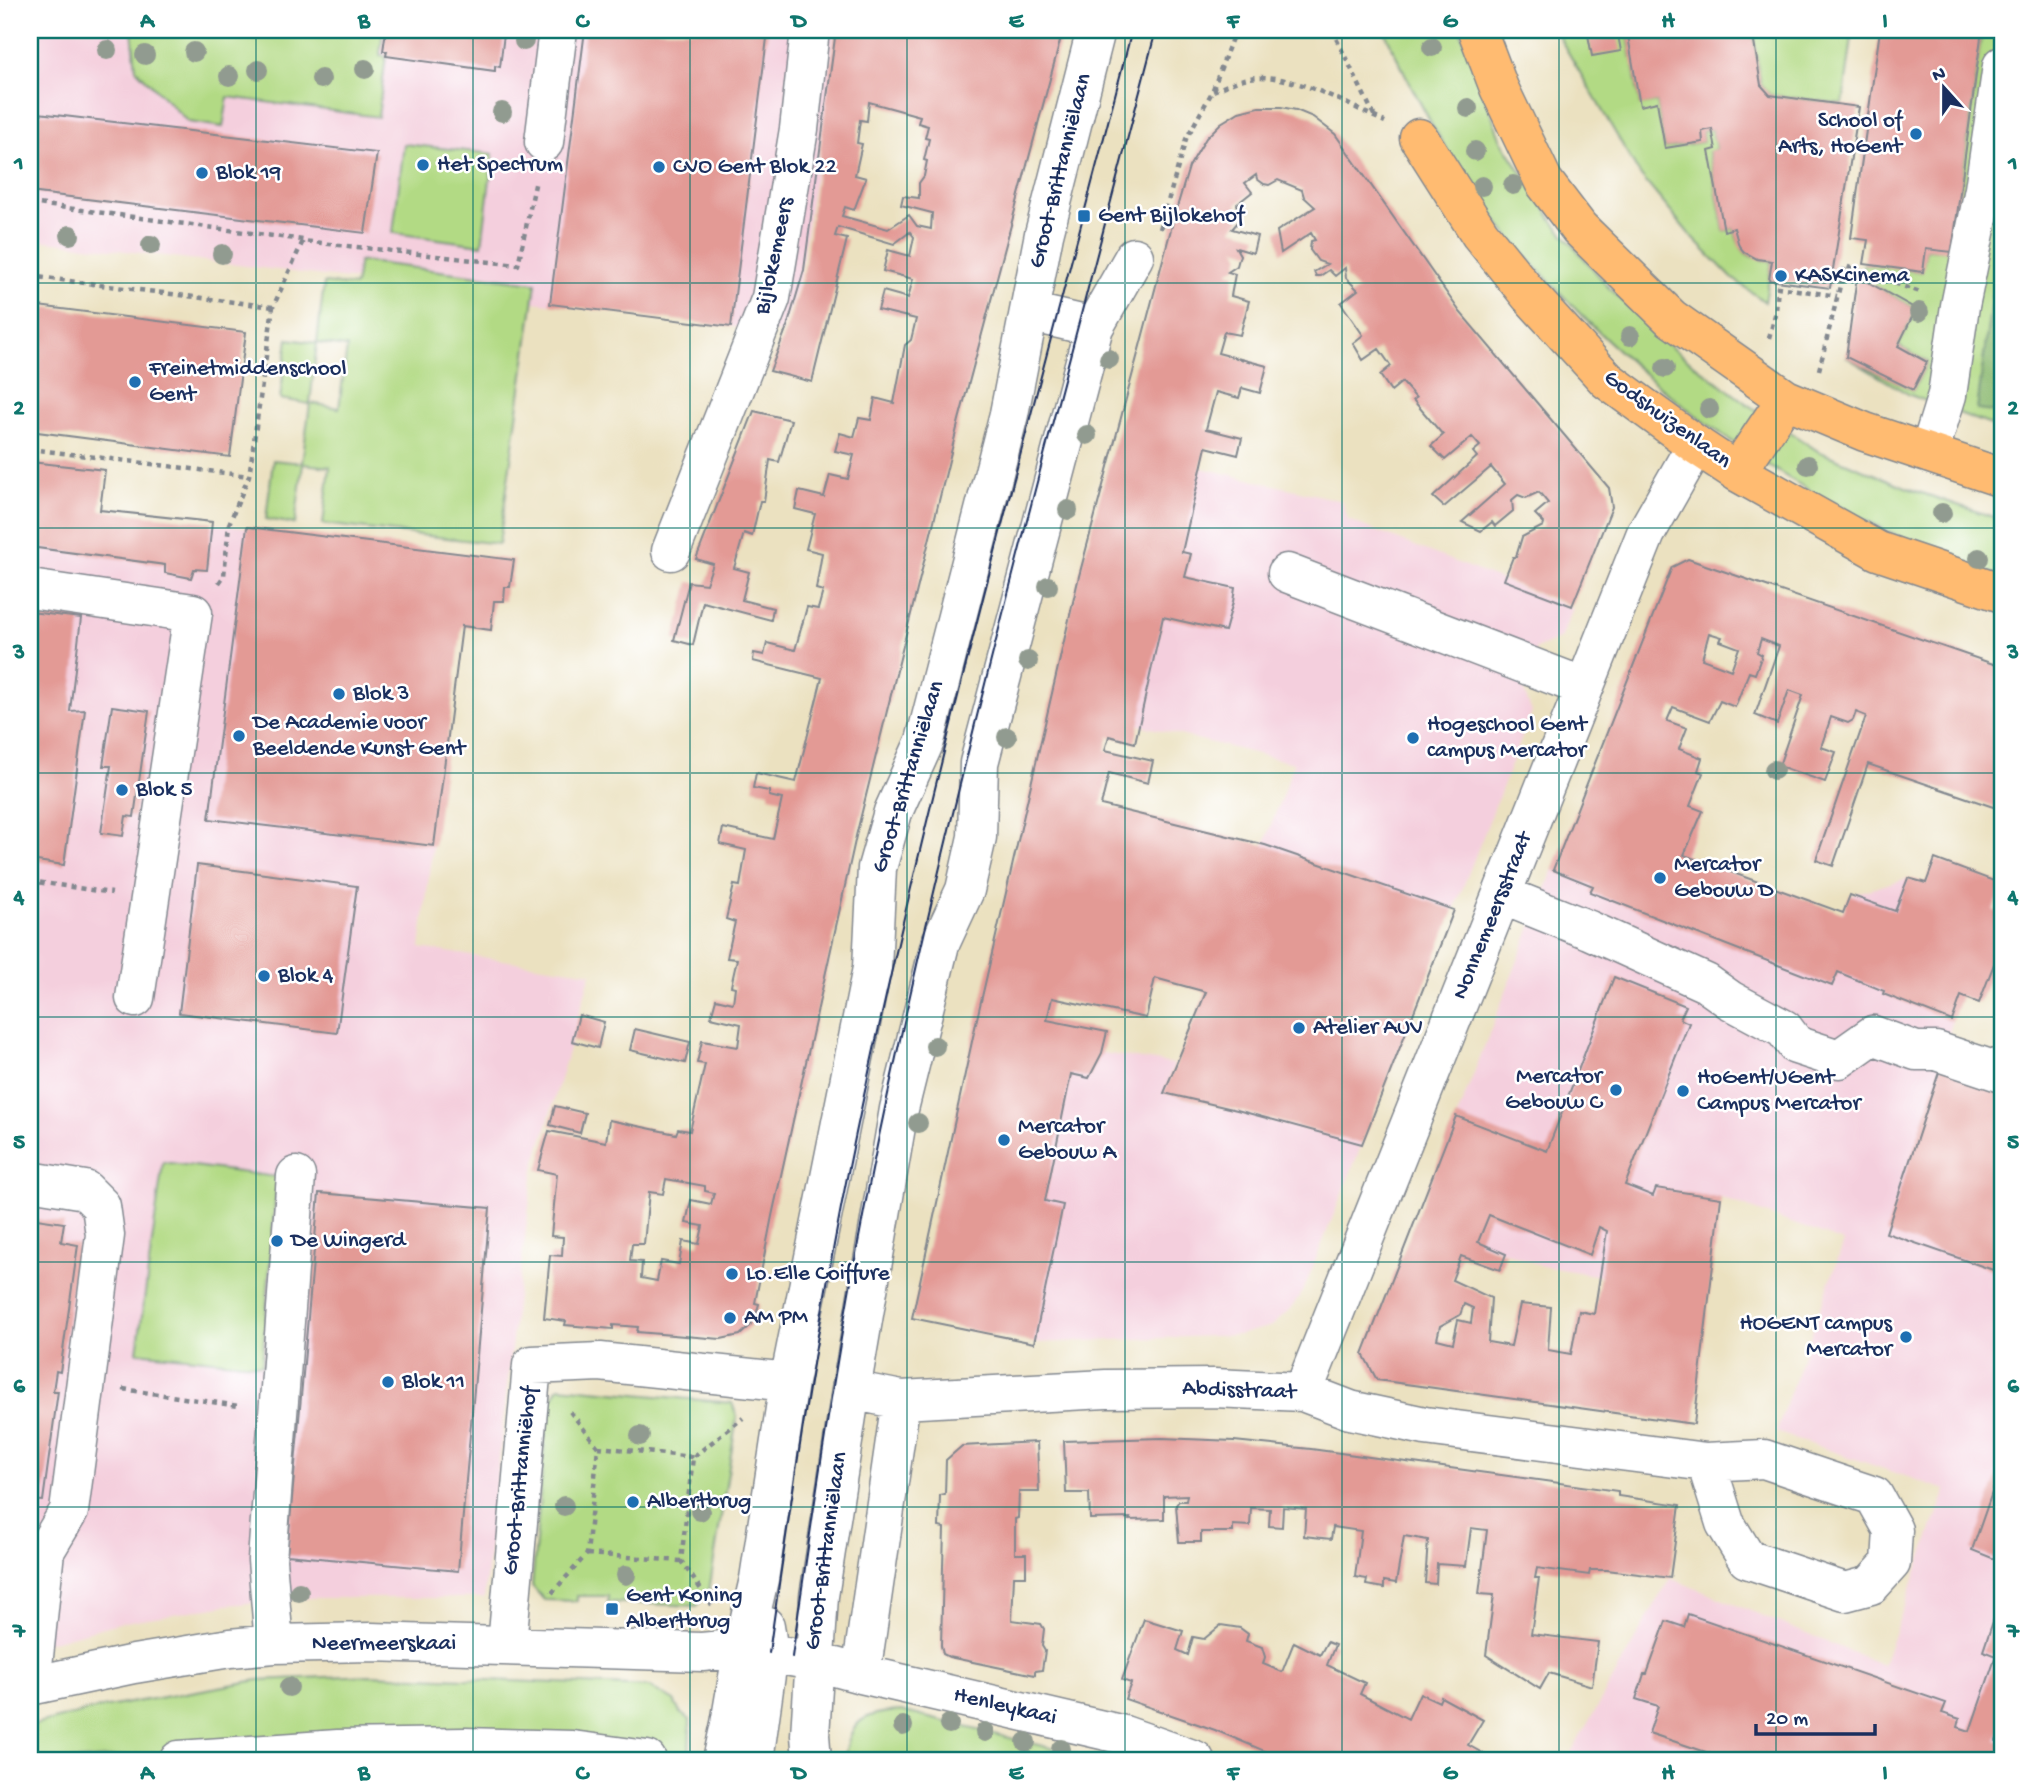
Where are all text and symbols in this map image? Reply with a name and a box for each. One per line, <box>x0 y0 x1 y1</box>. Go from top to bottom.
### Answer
text: A <box>139 9 155 36</box>
text: B <box>357 9 371 36</box>
text: C <box>576 9 591 36</box>
text: D <box>790 9 808 36</box>
text: E <box>1009 9 1025 36</box>
text: F <box>1226 9 1241 36</box>
text: G <box>1443 9 1459 36</box>
text: H <box>1661 9 1675 36</box>
text: I <box>1882 9 1888 36</box>
north arrow <box>1910 52 1980 122</box>
text: N <box>1929 62 1949 88</box>
street label: Groot-Brittanniëlaan <box>1024 71 1098 271</box>
place label: School of Arts, HoGent <box>1778 108 1904 161</box>
marker: School of Arts, HoGent <box>1908 126 1924 142</box>
text: 1 <box>13 151 24 178</box>
text: 1 <box>2007 151 2018 178</box>
place label: Het Spectrum <box>437 152 563 179</box>
place label: CVO Gent Blok 22 <box>673 154 837 181</box>
marker: Het Spectrum <box>415 157 431 173</box>
marker: CVO Gent Blok 22 <box>651 159 667 175</box>
place label: Blok 19 <box>215 160 282 187</box>
marker: Blok 19 <box>194 165 210 181</box>
street label: Bijlokemeers <box>749 194 801 318</box>
place label: Gent Bijlokehof <box>1098 203 1246 230</box>
marker: Gent Bijlokehof <box>1076 208 1092 224</box>
place label: KASKcinema <box>1795 263 1911 290</box>
marker: KASKcinema <box>1773 268 1789 284</box>
place label: Freinetmiddenschool Gent <box>148 356 347 409</box>
street label: Godshuizenlaan <box>1598 365 1736 475</box>
marker: Freinetmiddenschool Gent <box>127 374 143 390</box>
text: 2 <box>13 396 25 423</box>
text: 2 <box>2007 396 2019 423</box>
text: 3 <box>12 640 25 667</box>
text: 3 <box>2006 640 2019 667</box>
street label: Groot-Brittanniëlaan <box>867 677 951 876</box>
place label: Blok 3 <box>352 681 409 708</box>
marker: Blok 3 <box>331 686 347 702</box>
place label: De Academie voor Beeldende Kunst Gent <box>251 710 467 763</box>
place label: Hogeschool Gent campus Mercator <box>1427 712 1588 765</box>
marker: De Academie voor Beeldende Kunst Gent <box>231 728 247 744</box>
marker: Hogeschool Gent campus Mercator <box>1405 730 1421 746</box>
place label: Blok 5 <box>135 777 193 804</box>
marker: Blok 5 <box>114 782 130 798</box>
street label: Nonnemeersstraat <box>1447 827 1540 1004</box>
place label: Mercator Gebouw D <box>1674 852 1775 905</box>
marker: Mercator Gebouw D <box>1652 870 1668 886</box>
text: 4 <box>13 885 25 912</box>
text: 4 <box>2007 885 2019 912</box>
place label: Blok 4 <box>277 963 333 990</box>
marker: Blok 4 <box>256 968 272 984</box>
place label: Atelier AUV <box>1313 1015 1423 1042</box>
marker: Atelier AUV <box>1291 1020 1307 1036</box>
place label: Mercator Gebouw C <box>1505 1064 1604 1117</box>
place label: HoGent/UGent Campus Mercator <box>1697 1065 1862 1118</box>
marker: Mercator Gebouw C <box>1608 1082 1624 1098</box>
marker: HoGent/UGent Campus Mercator <box>1675 1083 1691 1099</box>
place label: Mercator Gebouw A <box>1018 1114 1118 1167</box>
text: 5 <box>13 1130 25 1157</box>
text: 5 <box>2007 1130 2019 1157</box>
marker: Mercator Gebouw A <box>996 1132 1012 1148</box>
place label: De Wingerd <box>289 1228 407 1255</box>
marker: De Wingerd <box>269 1233 285 1249</box>
place label: Lo.Elle Coiffure <box>746 1261 891 1288</box>
marker: Lo.Elle Coiffure <box>724 1266 740 1282</box>
place label: AM PM <box>744 1305 809 1332</box>
marker: AM PM <box>722 1310 738 1326</box>
place label: HOGENT campus Mercator <box>1739 1311 1894 1364</box>
marker: HOGENT campus Mercator <box>1898 1329 1914 1345</box>
place label: Blok 11 <box>401 1369 465 1396</box>
text: 6 <box>13 1374 26 1401</box>
marker: Blok 11 <box>380 1374 396 1390</box>
text: 6 <box>2007 1374 2020 1401</box>
street label: Abdisstraat <box>1182 1376 1298 1407</box>
street label: Groot-Brittanniëhof <box>498 1383 545 1577</box>
street label: Groot-Brittanniëlaan <box>800 1450 854 1652</box>
place label: Albertbrug <box>647 1489 751 1516</box>
marker: Albertbrug <box>625 1494 641 1510</box>
place label: Gent Koning Albertbrug <box>626 1583 743 1636</box>
marker: Gent Koning Albertbrug <box>604 1601 620 1617</box>
text: 7 <box>12 1619 26 1646</box>
text: 7 <box>2006 1619 2020 1646</box>
street label: Neermeerskaai <box>312 1631 456 1658</box>
street label: Henleykaai <box>951 1682 1059 1732</box>
scale bar <box>1756 1692 1874 1736</box>
text: 20 m <box>1766 1708 1808 1733</box>
text: A <box>139 1761 155 1788</box>
text: B <box>357 1761 371 1788</box>
text: C <box>576 1761 591 1788</box>
text: D <box>790 1761 808 1788</box>
text: E <box>1009 1761 1025 1788</box>
text: F <box>1226 1761 1241 1788</box>
text: G <box>1443 1761 1459 1788</box>
text: H <box>1661 1761 1675 1788</box>
text: I <box>1882 1761 1888 1788</box>

